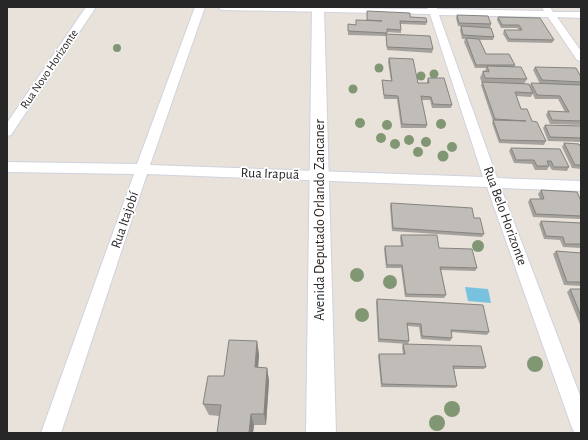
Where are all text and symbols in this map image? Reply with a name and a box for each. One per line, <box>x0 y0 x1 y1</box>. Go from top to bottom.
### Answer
street label: Rua Novo Horizonte <box>18 27 80 111</box>
street label: Avenida Deputado Orlando Zancaner <box>313 119 327 321</box>
street label: Rua Belo Horizonte <box>481 165 529 267</box>
street label: Rua Irapuã <box>240 166 300 182</box>
street label: Rua Itajobí <box>109 189 141 250</box>

